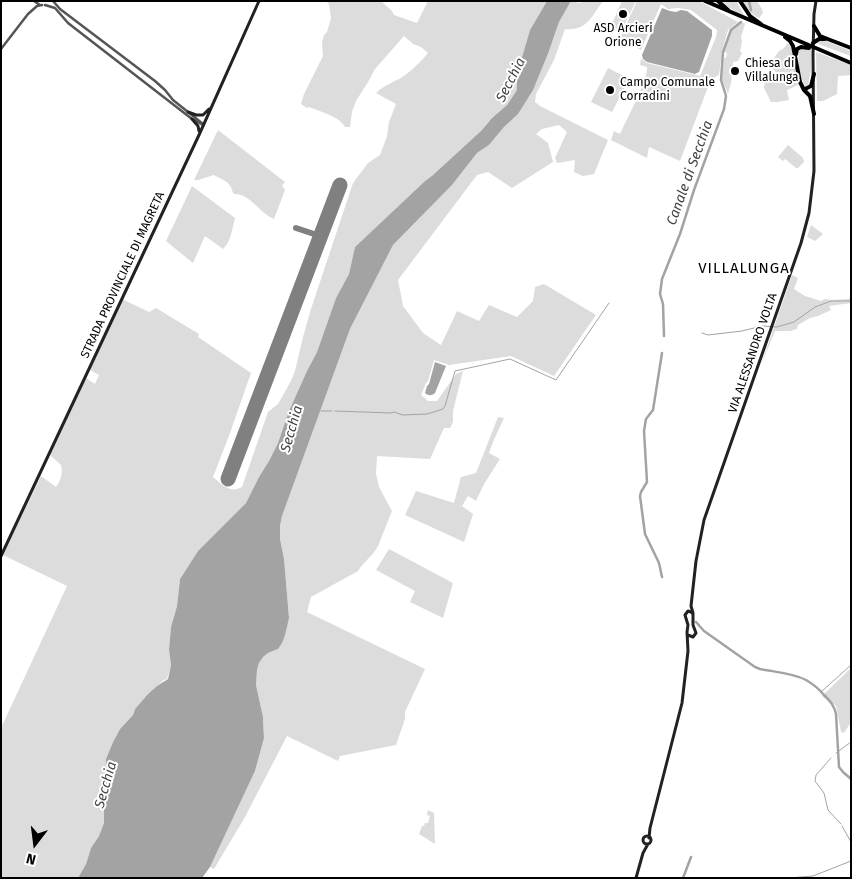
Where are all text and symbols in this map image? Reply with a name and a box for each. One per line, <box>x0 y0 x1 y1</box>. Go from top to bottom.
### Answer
marker: ASD Arcieri Orione <box>617 8 629 20</box>
place label: ASD Arcieri Orione <box>593 22 653 50</box>
water label: Secchia <box>493 55 529 105</box>
place label: Chiesa di Villalunga <box>745 57 799 85</box>
marker: Chiesa di Villalunga <box>729 65 741 77</box>
place label: Campo Comunale Corradini <box>620 76 715 104</box>
marker: Campo Comunale Corradini <box>604 84 616 96</box>
water label: Canale di Secchia <box>663 119 717 227</box>
street label: STRADA PROVINCIALE DI MAGRETA <box>78 189 168 361</box>
district label: VILLALUNGA <box>697 260 791 278</box>
street label: VIA ALESSANDRO VOLTA <box>726 291 780 415</box>
water label: Secchia <box>277 404 307 454</box>
water label: Secchia <box>91 760 121 810</box>
north arrow <box>10 819 60 869</box>
text: N <box>24 850 38 868</box>

